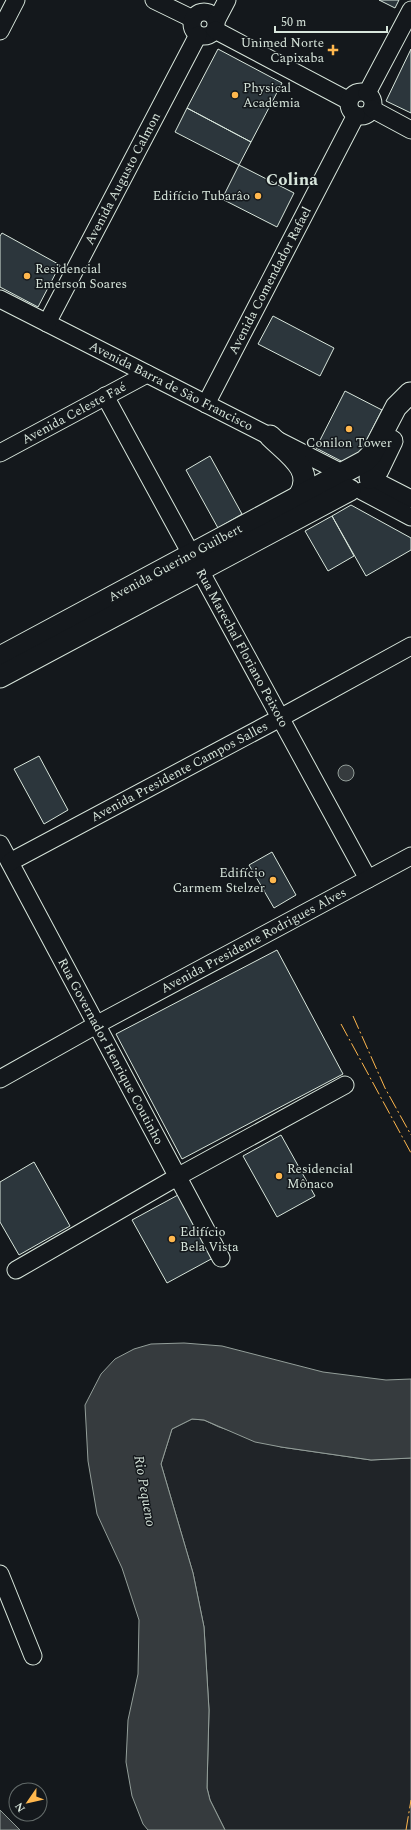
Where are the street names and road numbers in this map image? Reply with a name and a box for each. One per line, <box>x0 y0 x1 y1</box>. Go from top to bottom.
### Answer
street label: Avenida Augusto Calmon <box>80 108 166 248</box>
street label: Avenida Comendador Rafael <box>223 203 317 358</box>
street label: Avenida Barra de São Francisco <box>86 336 257 436</box>
street label: Avenida Celeste Faé <box>18 377 130 450</box>
street label: Avenida Guerino Guilbert <box>105 518 246 607</box>
street label: Rua Marechal Floriano Peixoto <box>191 565 294 731</box>
street label: Avenida Presidente Campos Salles <box>87 716 272 827</box>
street label: Avenida Presidente Rodrigues Alves <box>157 882 350 999</box>
street label: Rua Governador Henrique Coutinho <box>53 954 169 1148</box>

